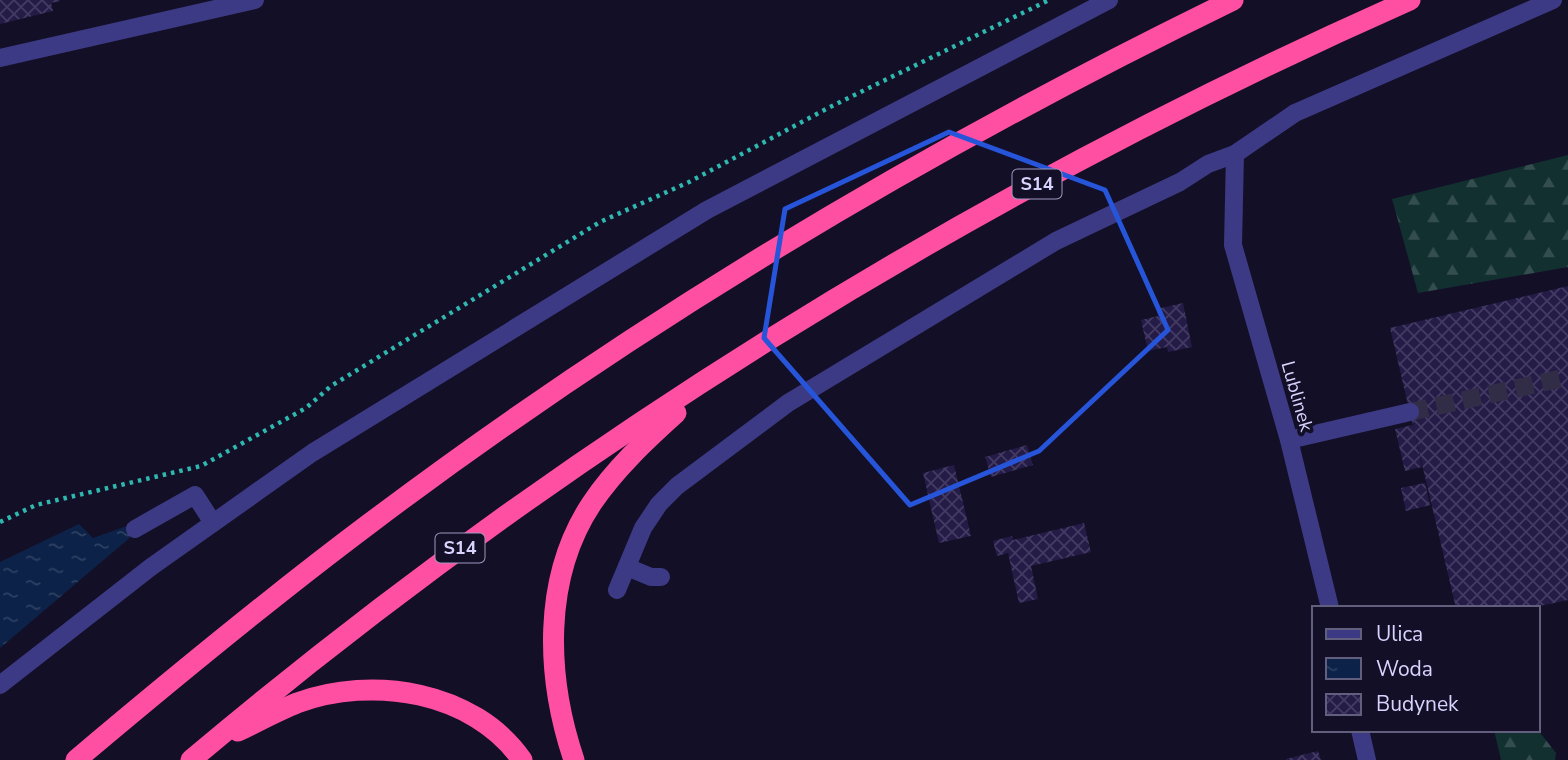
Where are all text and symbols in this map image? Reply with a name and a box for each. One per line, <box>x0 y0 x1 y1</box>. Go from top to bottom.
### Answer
road number: S14 <box>1012 169 1062 198</box>
street label: Lublinek <box>1275 358 1320 435</box>
road number: S14 <box>435 534 484 562</box>
legend <box>1312 606 1540 732</box>
text: Ulica <box>1376 620 1423 648</box>
text: Woda <box>1376 655 1433 683</box>
text: Budynek <box>1376 690 1459 718</box>

